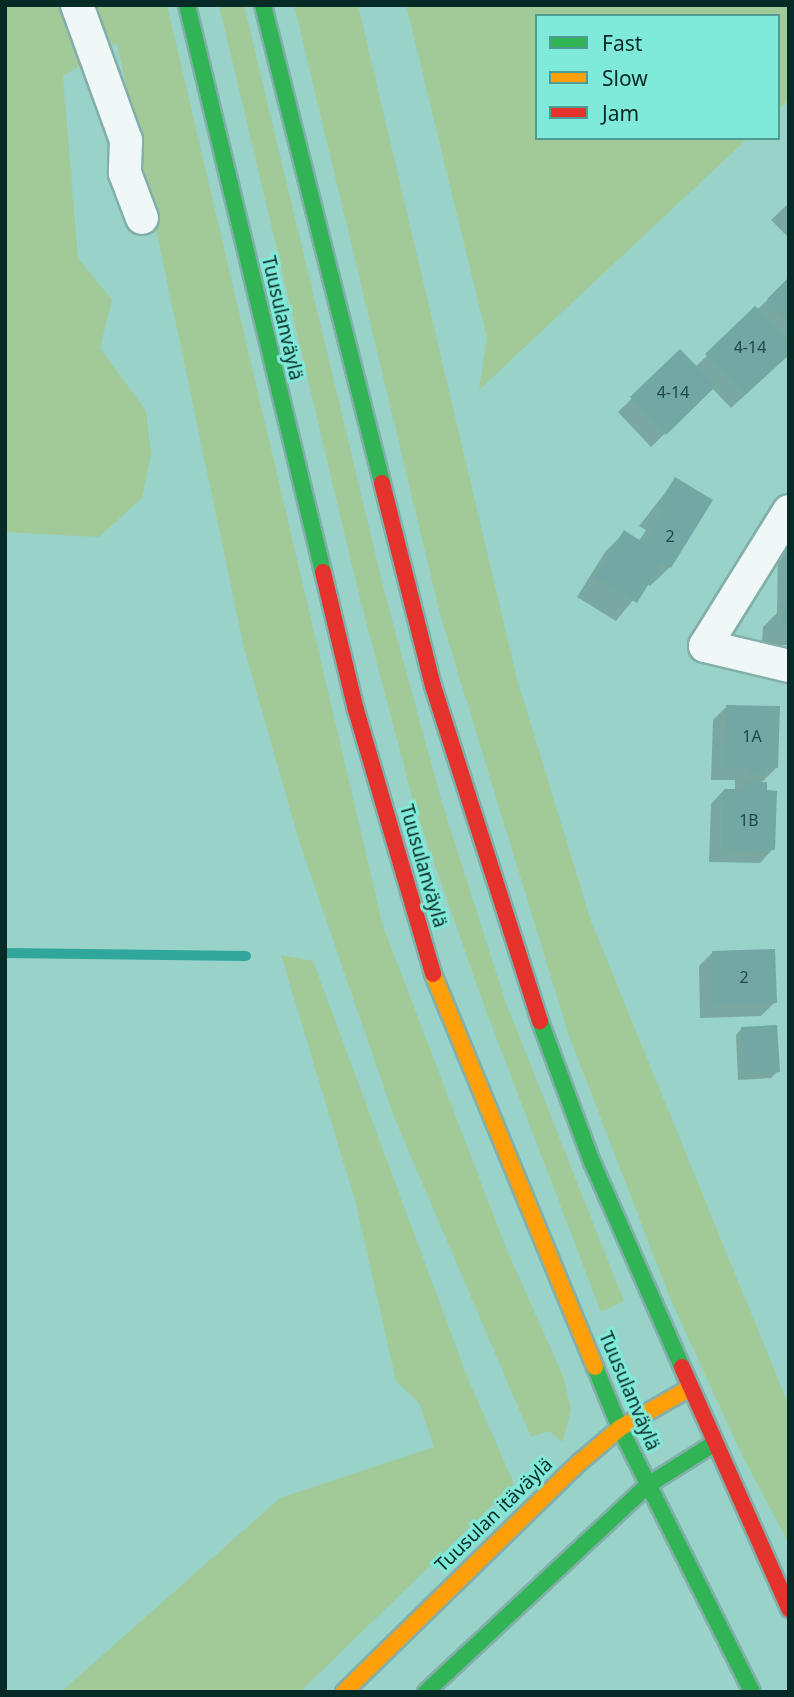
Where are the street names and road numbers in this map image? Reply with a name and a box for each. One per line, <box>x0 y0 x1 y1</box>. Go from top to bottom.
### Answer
street label: Tuusulanväylä <box>257 254 307 382</box>
street label: Tuusulanväylä <box>395 802 451 930</box>
street label: Tuusulanväylä <box>594 1328 664 1454</box>
street label: Tuusulan itäväylä <box>431 1453 557 1577</box>

